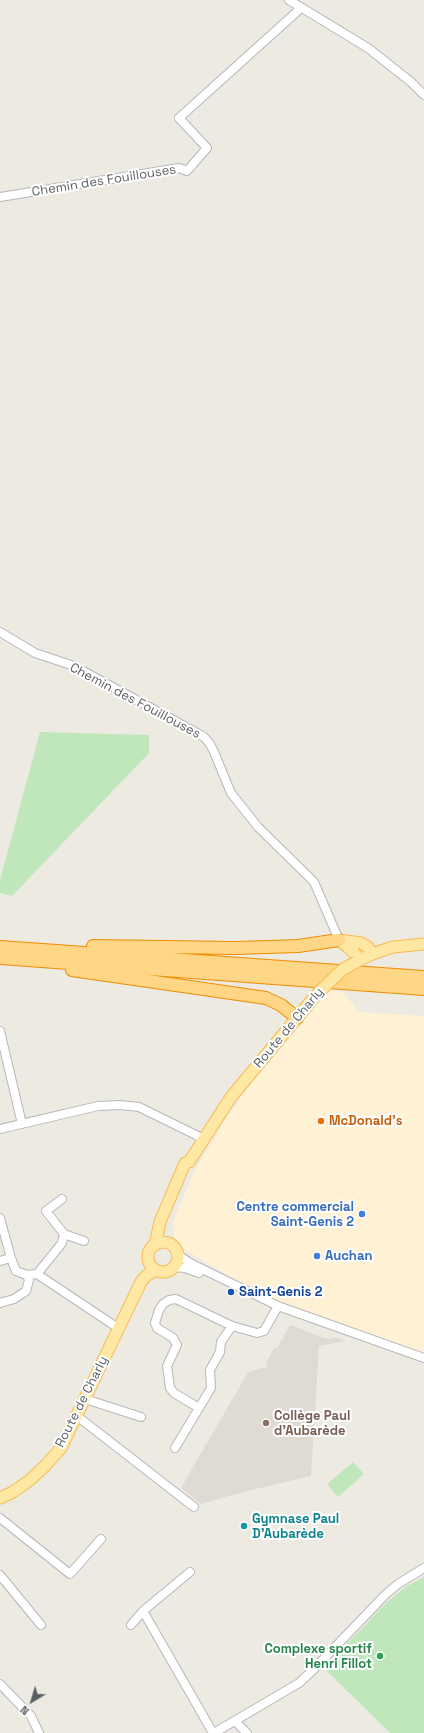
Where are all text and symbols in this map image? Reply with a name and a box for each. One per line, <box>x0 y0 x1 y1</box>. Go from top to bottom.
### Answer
street label: Chemin des Fouillouses <box>31 162 177 200</box>
street label: Chemin des Fouillouses <box>67 660 203 742</box>
street label: Route de Charly <box>251 985 327 1071</box>
place label: McDonald's <box>329 1113 402 1129</box>
marker: McDonald's <box>316 1116 326 1126</box>
place label: Centre commercial Saint-Genis 2 <box>236 1199 354 1230</box>
marker: Centre commercial Saint-Genis 2 <box>357 1209 367 1219</box>
place label: Auchan <box>325 1248 372 1264</box>
marker: Auchan <box>312 1251 322 1261</box>
place label: Saint-Genis 2 <box>239 1284 322 1300</box>
marker: Saint-Genis 2 <box>226 1287 236 1297</box>
street label: Route de Charly <box>52 1354 112 1450</box>
place label: Collège Paul d'Aubarède <box>274 1408 350 1439</box>
marker: Collège Paul d'Aubarède <box>261 1418 271 1428</box>
place label: Gymnase Paul D'Aubarède <box>252 1511 339 1542</box>
marker: Gymnase Paul D'Aubarède <box>239 1521 249 1531</box>
place label: Complexe sportif Henri Fillot <box>264 1641 372 1672</box>
marker: Complexe sportif Henri Fillot <box>375 1651 385 1661</box>
north arrow <box>12 1681 52 1721</box>
text: N <box>17 1703 32 1718</box>

